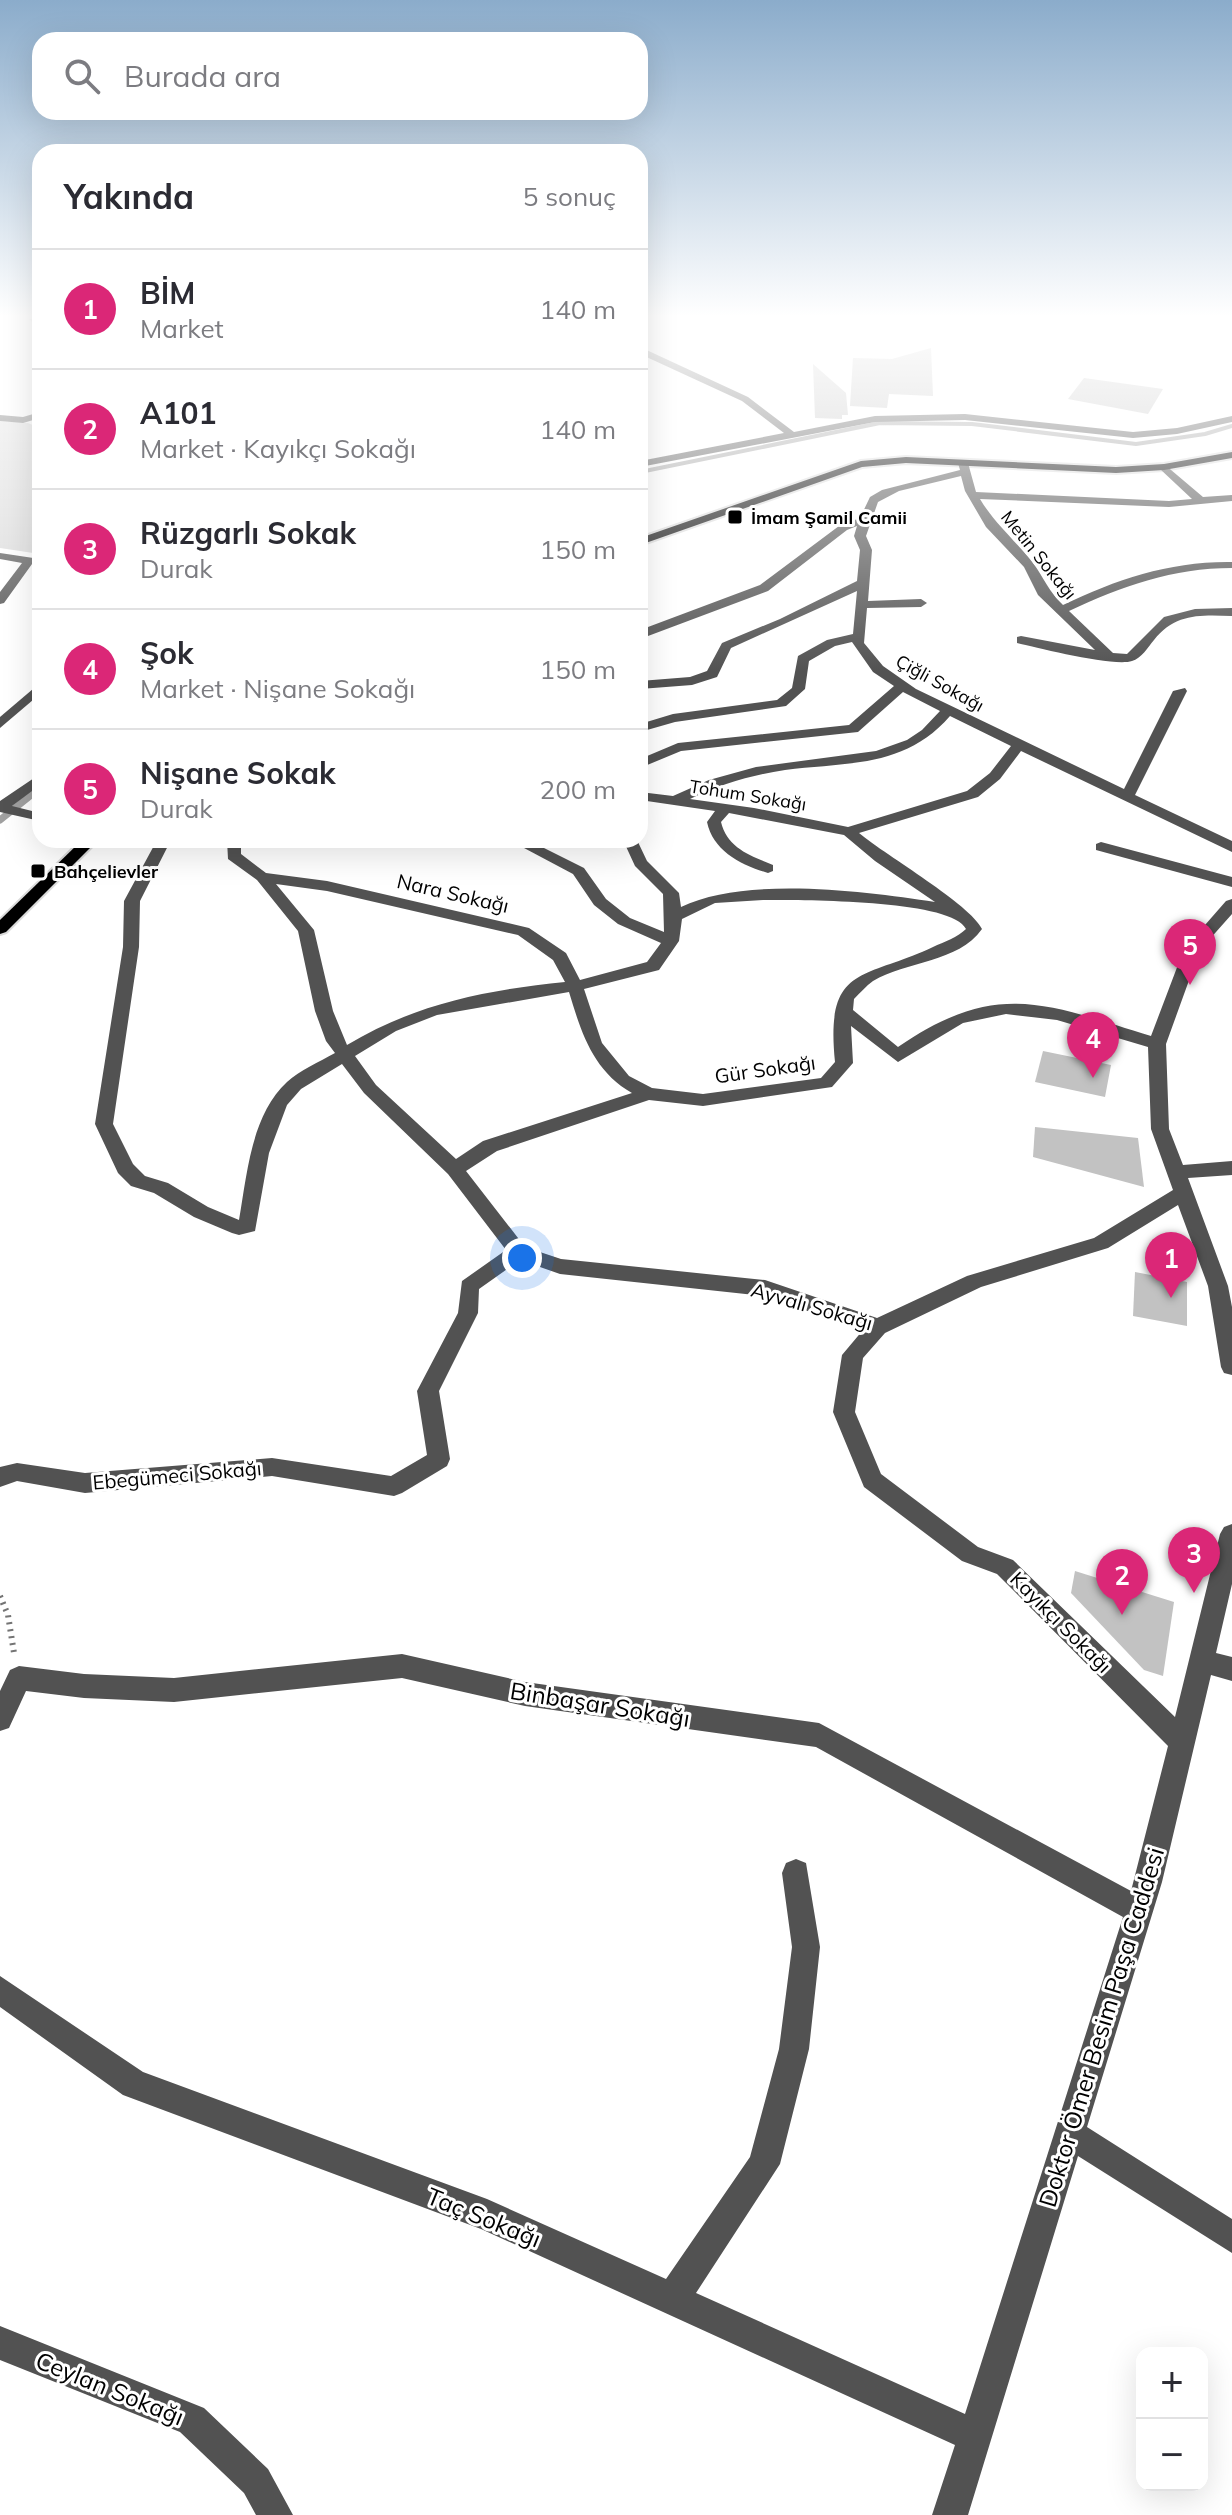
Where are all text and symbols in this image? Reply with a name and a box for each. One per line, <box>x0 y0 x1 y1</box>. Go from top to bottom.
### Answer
search box <box>32 32 648 120</box>
icon: search <box>60 54 104 98</box>
text: Burada ara <box>124 57 281 95</box>
text: Yakında <box>64 175 194 218</box>
text: 5 sonuç <box>523 180 616 213</box>
text: BİM <box>140 274 195 312</box>
text: 1 <box>82 293 98 326</box>
text: 140 m <box>540 293 616 326</box>
text: Market <box>140 312 224 345</box>
text: A101 <box>140 394 217 432</box>
text: 2 <box>82 413 98 446</box>
text: 140 m <box>540 413 616 446</box>
text: Market · Kayıkçı Sokağı <box>140 432 416 465</box>
place label: İmam Şamil Camii <box>751 506 907 529</box>
street label: Metin Sokağı <box>996 506 1082 604</box>
marker: İmam Şamil Camii <box>726 508 744 526</box>
text: Rüzgarlı Sokak <box>140 514 356 552</box>
text: 3 <box>82 533 98 566</box>
text: 150 m <box>540 533 616 566</box>
text: Durak <box>140 552 213 585</box>
text: Şok <box>140 634 194 672</box>
street label: Çiğli Sokağı <box>892 649 988 717</box>
text: 4 <box>82 653 98 686</box>
text: 150 m <box>540 653 616 686</box>
text: Market · Nişane Sokağı <box>140 672 415 705</box>
text: Nişane Sokak <box>140 754 336 792</box>
text: 5 <box>82 773 98 806</box>
text: 200 m <box>540 773 616 806</box>
street label: Tohum Sokağı <box>688 774 808 816</box>
text: Durak <box>140 792 213 825</box>
place label: Bahçelievler <box>54 860 159 883</box>
marker: Bahçelievler <box>29 862 47 880</box>
street label: Nara Sokağı <box>395 868 511 918</box>
pin: 5 <box>1164 919 1216 985</box>
pin: 4 <box>1067 1012 1119 1078</box>
street label: Gür Sokağı <box>713 1050 817 1088</box>
pin: 1 <box>1145 1232 1197 1298</box>
your location <box>502 1238 542 1278</box>
street label: Ayvalı Sokağı <box>748 1277 876 1335</box>
street label: Ebegümeci Sokağı <box>91 1455 263 1495</box>
pin: 3 <box>1168 1527 1220 1593</box>
pin: 2 <box>1096 1549 1148 1615</box>
street label: Kayıkçı Sokağı <box>1005 1566 1117 1678</box>
street label: Binbaşar Sokağı <box>508 1675 692 1733</box>
street label: Doktor Ömer Besim Paşa Caddesi <box>1032 1844 1170 2210</box>
street label: Taç Sokağı <box>422 2180 546 2254</box>
street label: Ceylan Sokağı <box>32 2345 188 2431</box>
map controls <box>1136 2347 1208 2491</box>
button: + <box>1136 2347 1208 2419</box>
button: − <box>1136 2419 1208 2491</box>

